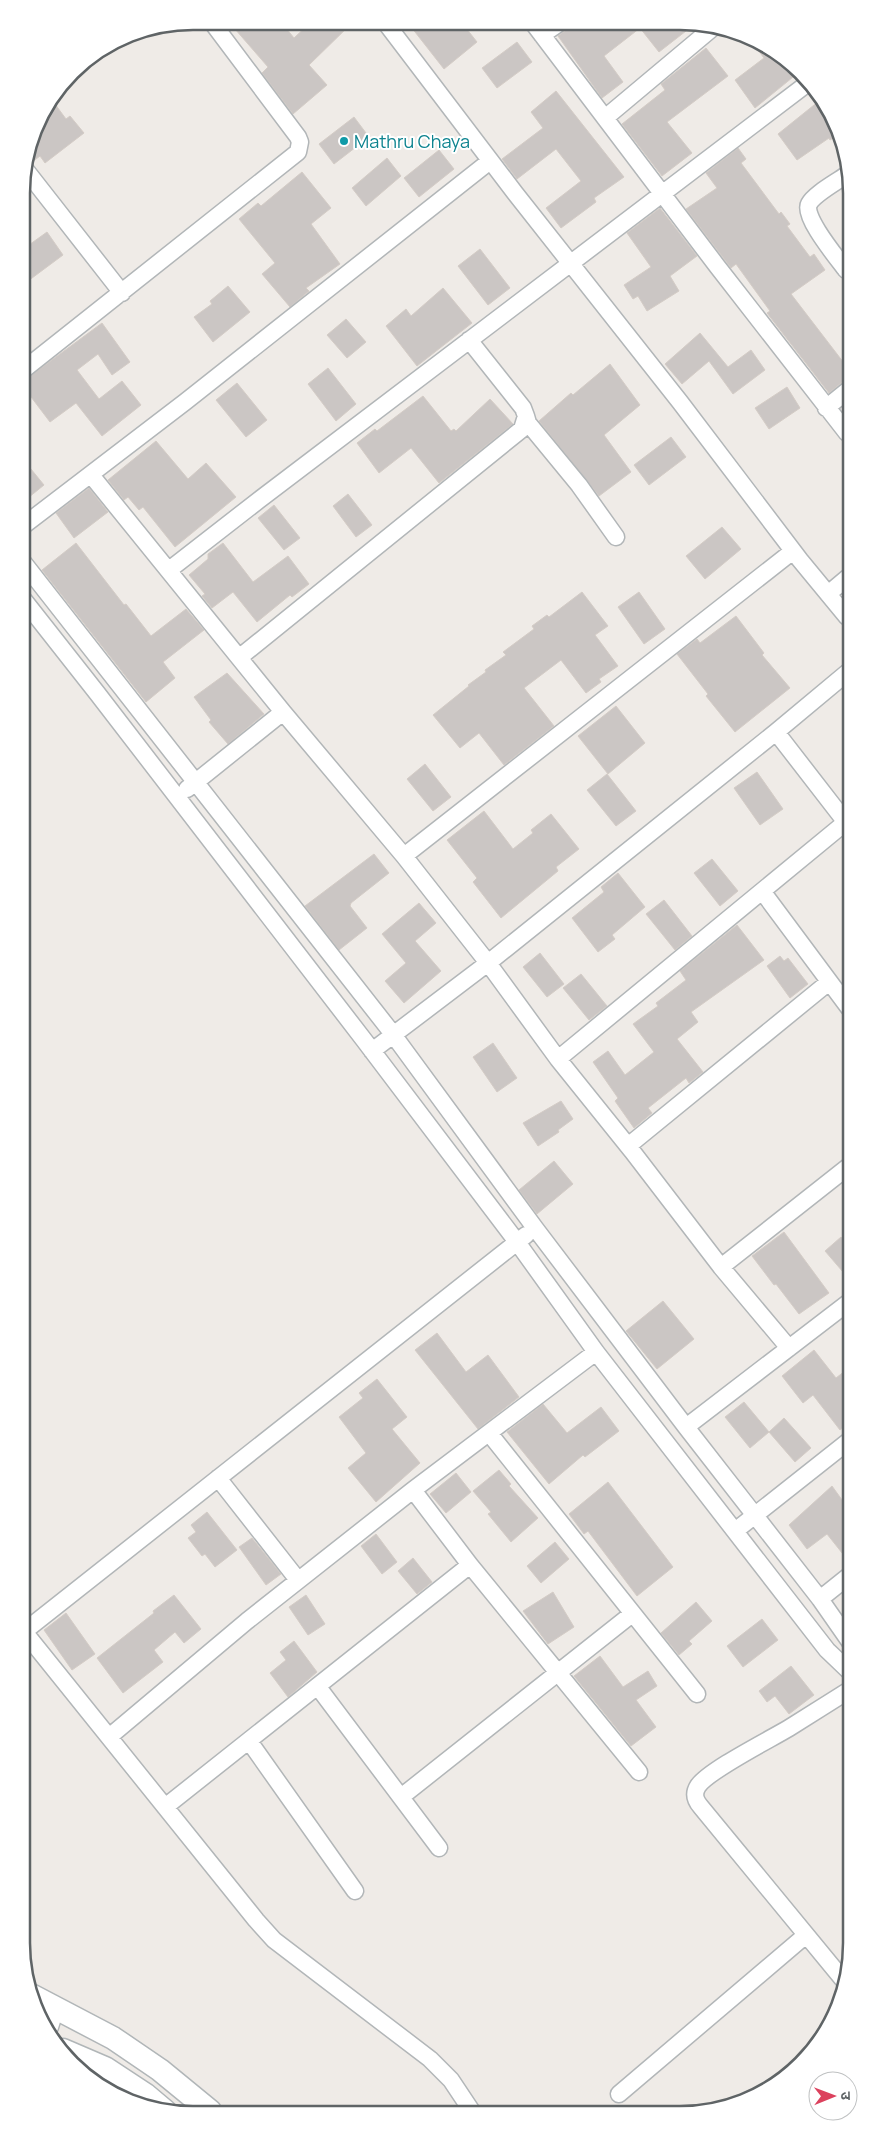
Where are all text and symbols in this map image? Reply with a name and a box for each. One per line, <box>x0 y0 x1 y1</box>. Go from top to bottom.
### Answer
place label: Mathru Chaya <box>354 129 470 153</box>
marker: Mathru Chaya <box>338 135 350 147</box>
north arrow <box>808 2071 858 2121</box>
text: उ <box>837 2091 856 2101</box>

